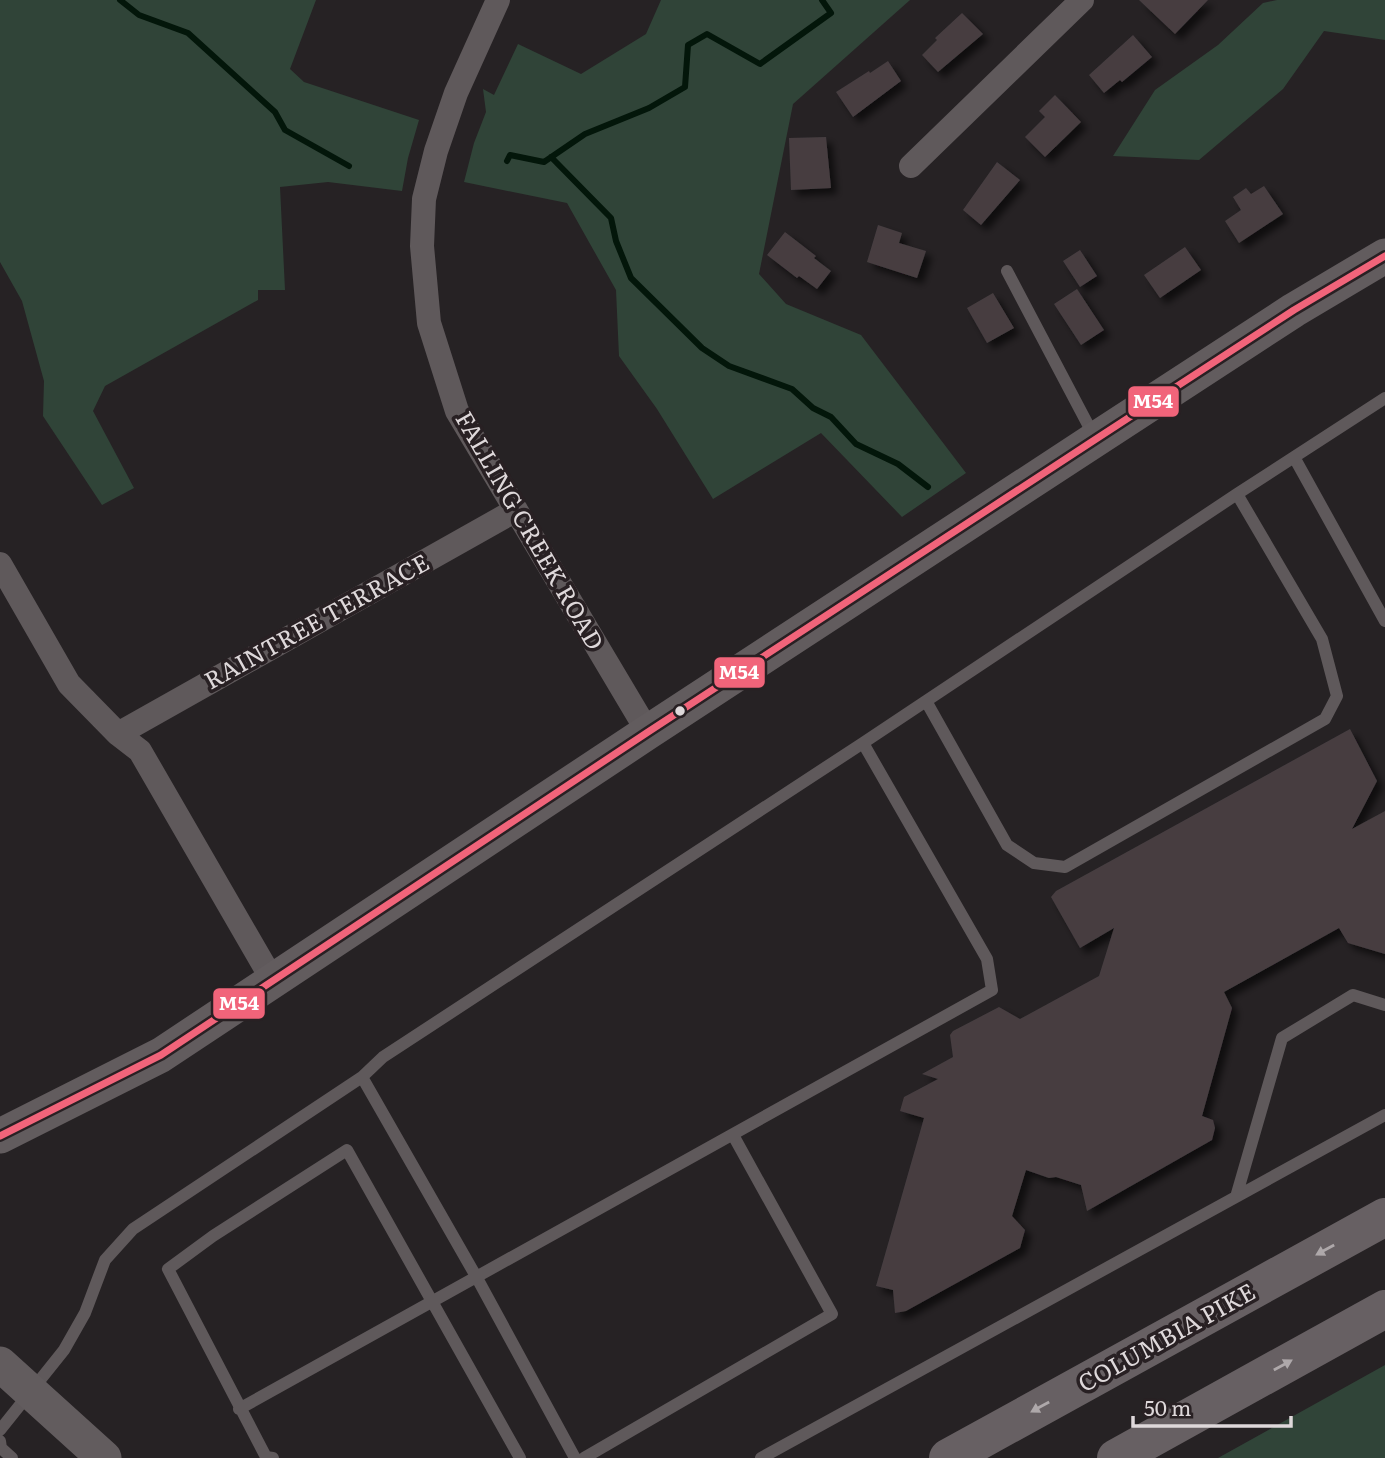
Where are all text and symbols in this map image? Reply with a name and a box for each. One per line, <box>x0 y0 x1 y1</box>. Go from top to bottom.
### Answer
line badge: M54 <box>1127 385 1180 418</box>
text: M54 <box>1133 386 1174 414</box>
street label: FALLING CREEK ROAD <box>448 404 614 656</box>
street label: RAINTREE TERRACE <box>197 543 435 696</box>
line badge: M54 <box>713 656 766 689</box>
text: M54 <box>719 657 760 685</box>
unlabelled marker <box>673 704 687 718</box>
line badge: M54 <box>212 987 266 1020</box>
text: M54 <box>219 988 260 1016</box>
one-way arrow <box>1316 1244 1335 1256</box>
street label: COLUMBIA PIKE <box>1071 1273 1261 1399</box>
one-way arrow <box>1273 1360 1293 1371</box>
scale bar <box>1133 1384 1290 1428</box>
text: 50 m <box>1144 1391 1191 1422</box>
one-way arrow <box>1031 1401 1050 1413</box>

